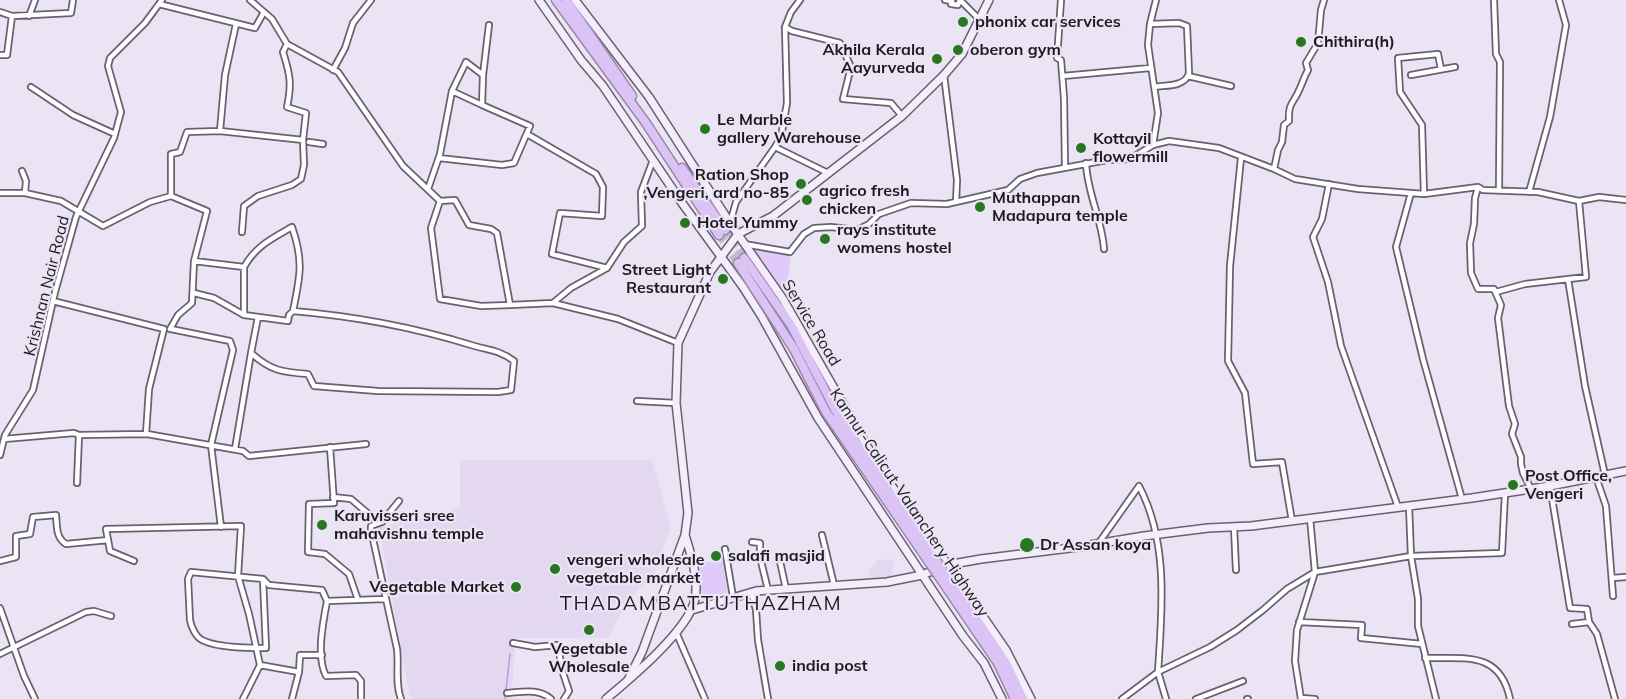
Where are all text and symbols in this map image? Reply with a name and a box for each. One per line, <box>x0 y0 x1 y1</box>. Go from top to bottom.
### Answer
place label: phonix car services <box>975 12 1121 32</box>
marker: phonix car services <box>956 15 970 29</box>
place label: Chithira(h) <box>1313 32 1395 52</box>
marker: Chithira(h) <box>1294 35 1308 49</box>
place label: Akhila Kerala Aayurveda <box>822 40 925 78</box>
place label: oberon gym <box>970 40 1061 60</box>
marker: oberon gym <box>951 43 965 57</box>
marker: Akhila Kerala Aayurveda <box>930 52 944 66</box>
place label: Le Marble gallery Warehouse <box>717 110 861 148</box>
marker: Le Marble gallery Warehouse <box>698 122 712 136</box>
place label: Kottayil flowermill <box>1093 129 1168 167</box>
marker: Kottayil flowermill <box>1074 141 1088 155</box>
place label: Ration Shop ,Vengeri, ard no-85 <box>643 165 789 203</box>
marker: Ration Shop ,Vengeri, ard no-85 <box>794 177 808 191</box>
place label: agrico fresh chicken <box>819 181 910 219</box>
place label: Muthappan Madapura temple <box>992 188 1128 226</box>
marker: agrico fresh chicken <box>800 193 814 207</box>
marker: Muthappan Madapura temple <box>973 200 987 214</box>
place label: Hotel Yummy <box>697 213 798 233</box>
street label: Krishnan Nair Road <box>20 214 74 358</box>
marker: Hotel Yummy <box>678 216 692 230</box>
place label: rays institute womens hostel <box>837 220 952 258</box>
marker: rays institute womens hostel <box>818 232 832 246</box>
place label: Street Light Restaurant <box>622 260 711 298</box>
marker: Street Light Restaurant <box>716 272 730 286</box>
street label: Service Road <box>778 276 844 370</box>
street label: Kannur-Calicut-Valanchery Highway <box>825 385 993 621</box>
place label: Post Office, Vengeri <box>1525 466 1612 504</box>
marker: Post Office, Vengeri <box>1506 478 1520 492</box>
place label: Karuvisseri sree mahavishnu temple <box>334 506 484 544</box>
marker: Karuvisseri sree mahavishnu temple <box>315 518 329 532</box>
place label: Dr Assan koya <box>1040 535 1151 555</box>
marker: Dr Assan koya <box>1018 536 1036 554</box>
place label: salafi masjid <box>728 546 825 566</box>
marker: salafi masjid <box>709 549 723 563</box>
place label: vengeri wholesale vegetable market <box>567 550 705 588</box>
marker: vengeri wholesale vegetable market <box>548 562 562 576</box>
place label: Vegetable Market <box>369 577 504 597</box>
marker: Vegetable Market <box>509 580 523 594</box>
district label: THADAMBATTUTHAZHAM <box>560 592 842 616</box>
marker: Vegetable Wholesale <box>582 623 596 637</box>
place label: Vegetable Wholesale <box>549 639 629 677</box>
place label: india post <box>792 656 868 676</box>
marker: india post <box>773 659 787 673</box>

